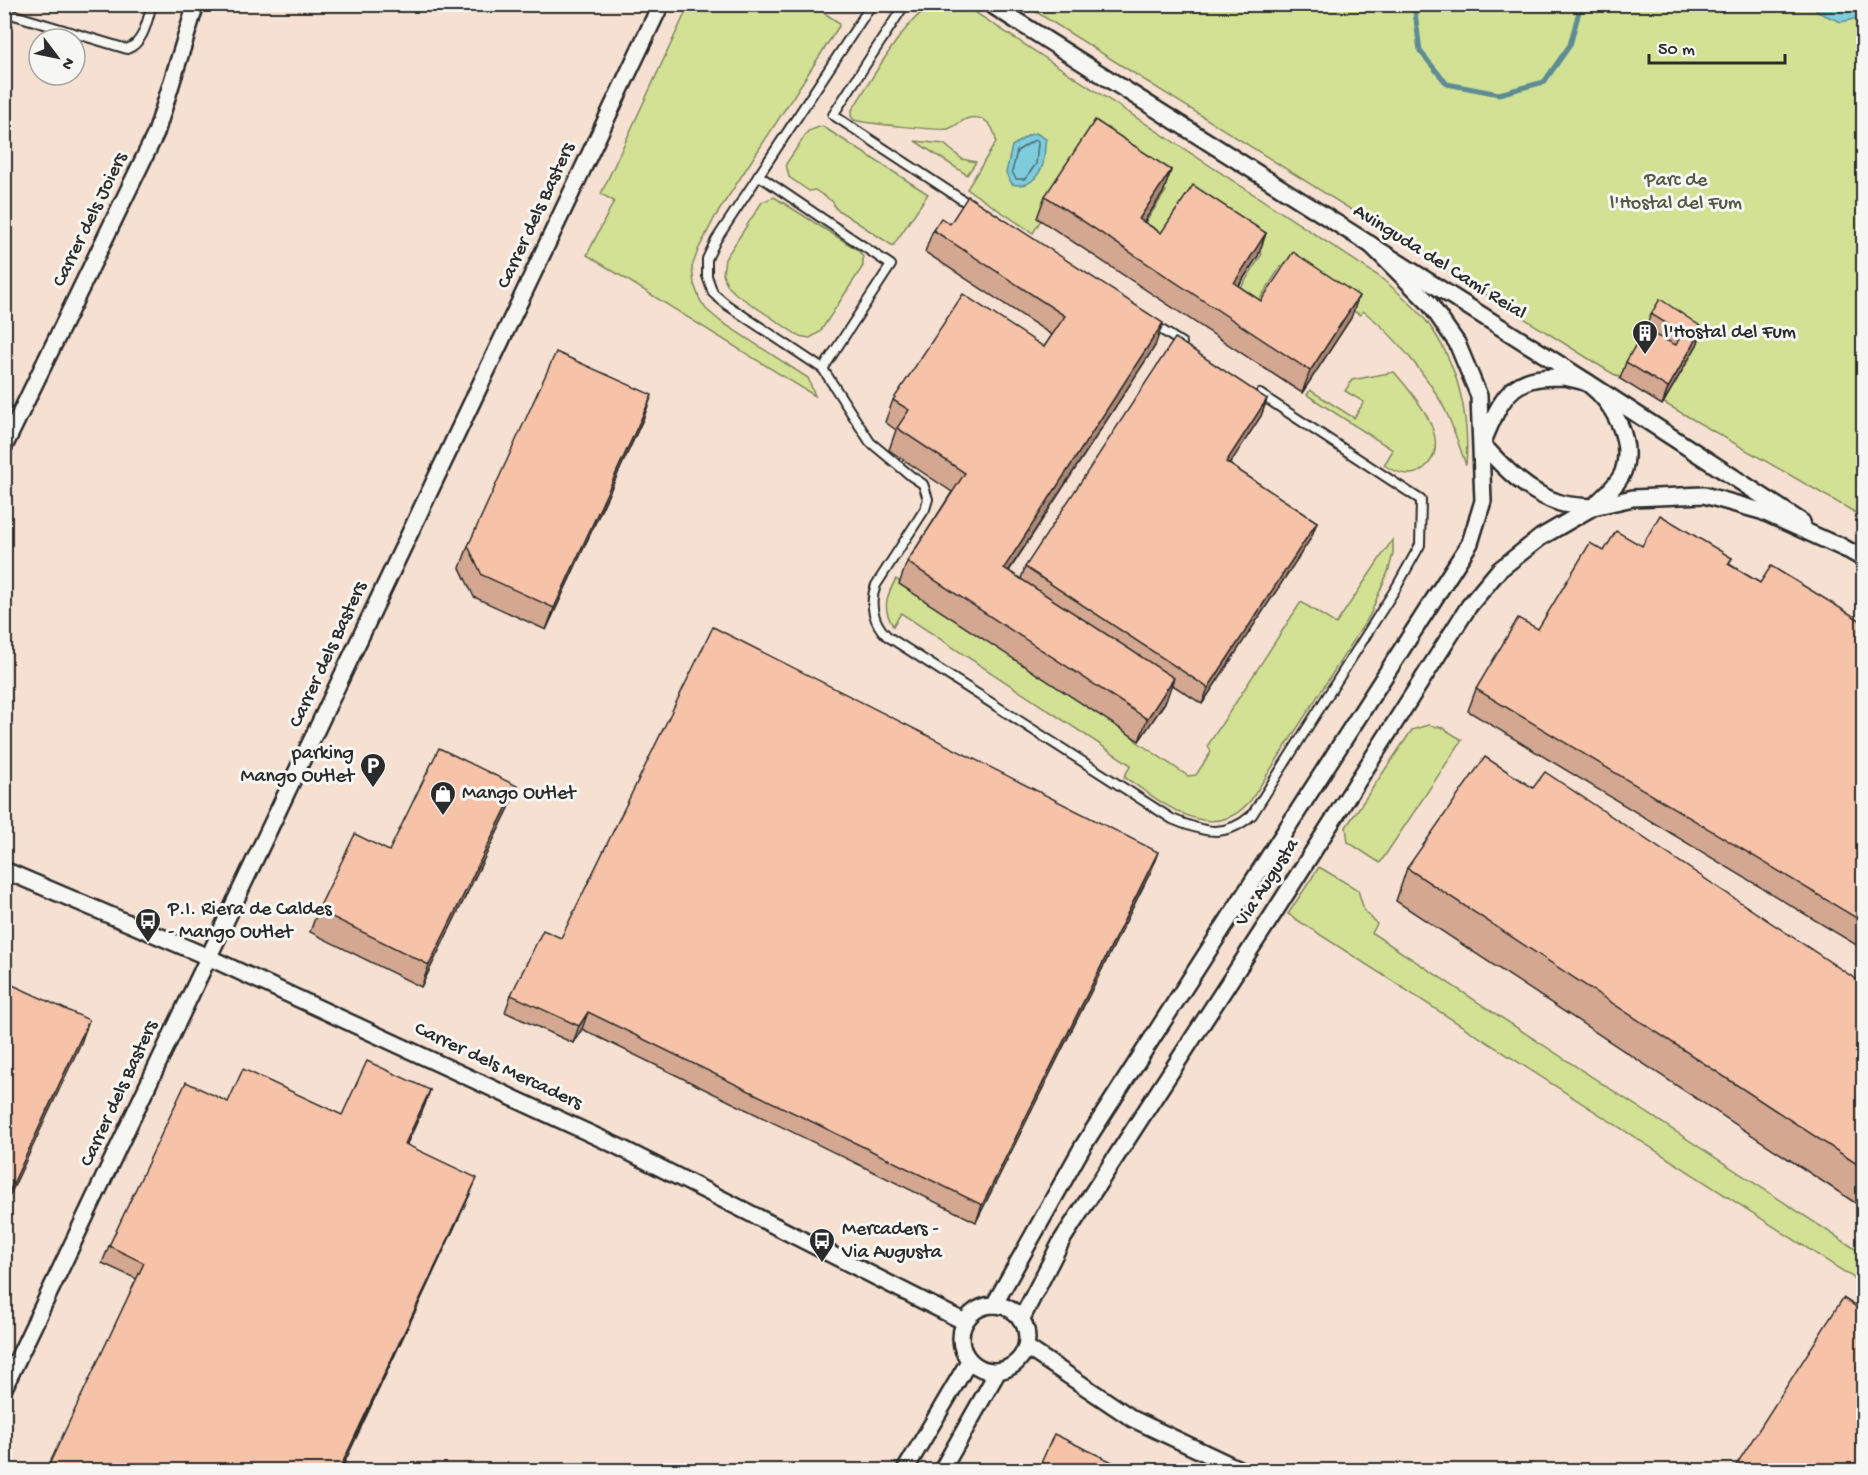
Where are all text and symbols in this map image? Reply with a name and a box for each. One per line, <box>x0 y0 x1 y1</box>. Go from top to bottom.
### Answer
north arrow <box>27 27 87 87</box>
scale bar <box>1649 27 1786 65</box>
text: 50 m <box>1658 40 1695 61</box>
text: N <box>56 54 78 73</box>
street label: Carrer dels Basters <box>493 139 581 293</box>
street label: Carrer dels Joiers <box>48 148 134 291</box>
park label: Parc de l'Hostal del Fum <box>1610 170 1742 216</box>
street label: Avinguda del Camí Reial <box>1348 200 1530 326</box>
building icon: l'Hostal del Fum <box>1630 318 1660 356</box>
place label: l'Hostal del Fum <box>1664 322 1796 345</box>
street label: Carrer dels Basters <box>285 578 373 732</box>
place label: parking Mango Outlet <box>241 743 356 789</box>
parking icon: parking Mango Outlet <box>358 751 388 789</box>
shop icon: Mango Outlet <box>428 779 458 817</box>
place label: Mango Outlet <box>462 783 577 806</box>
street label: Via Augusta <box>1231 834 1305 932</box>
place label: P.I. Riera de Caldes - Mango Outlet <box>167 899 332 945</box>
bus stop icon: P.I. Riera de Caldes - Mango Outlet <box>133 906 163 944</box>
street label: Carrer dels Basters <box>76 1017 164 1171</box>
street label: Carrer dels Mercaders <box>410 1018 586 1116</box>
place label: Mercaders - Via Augusta <box>841 1219 943 1265</box>
bus stop icon: Mercaders - Via Augusta <box>807 1226 837 1264</box>

